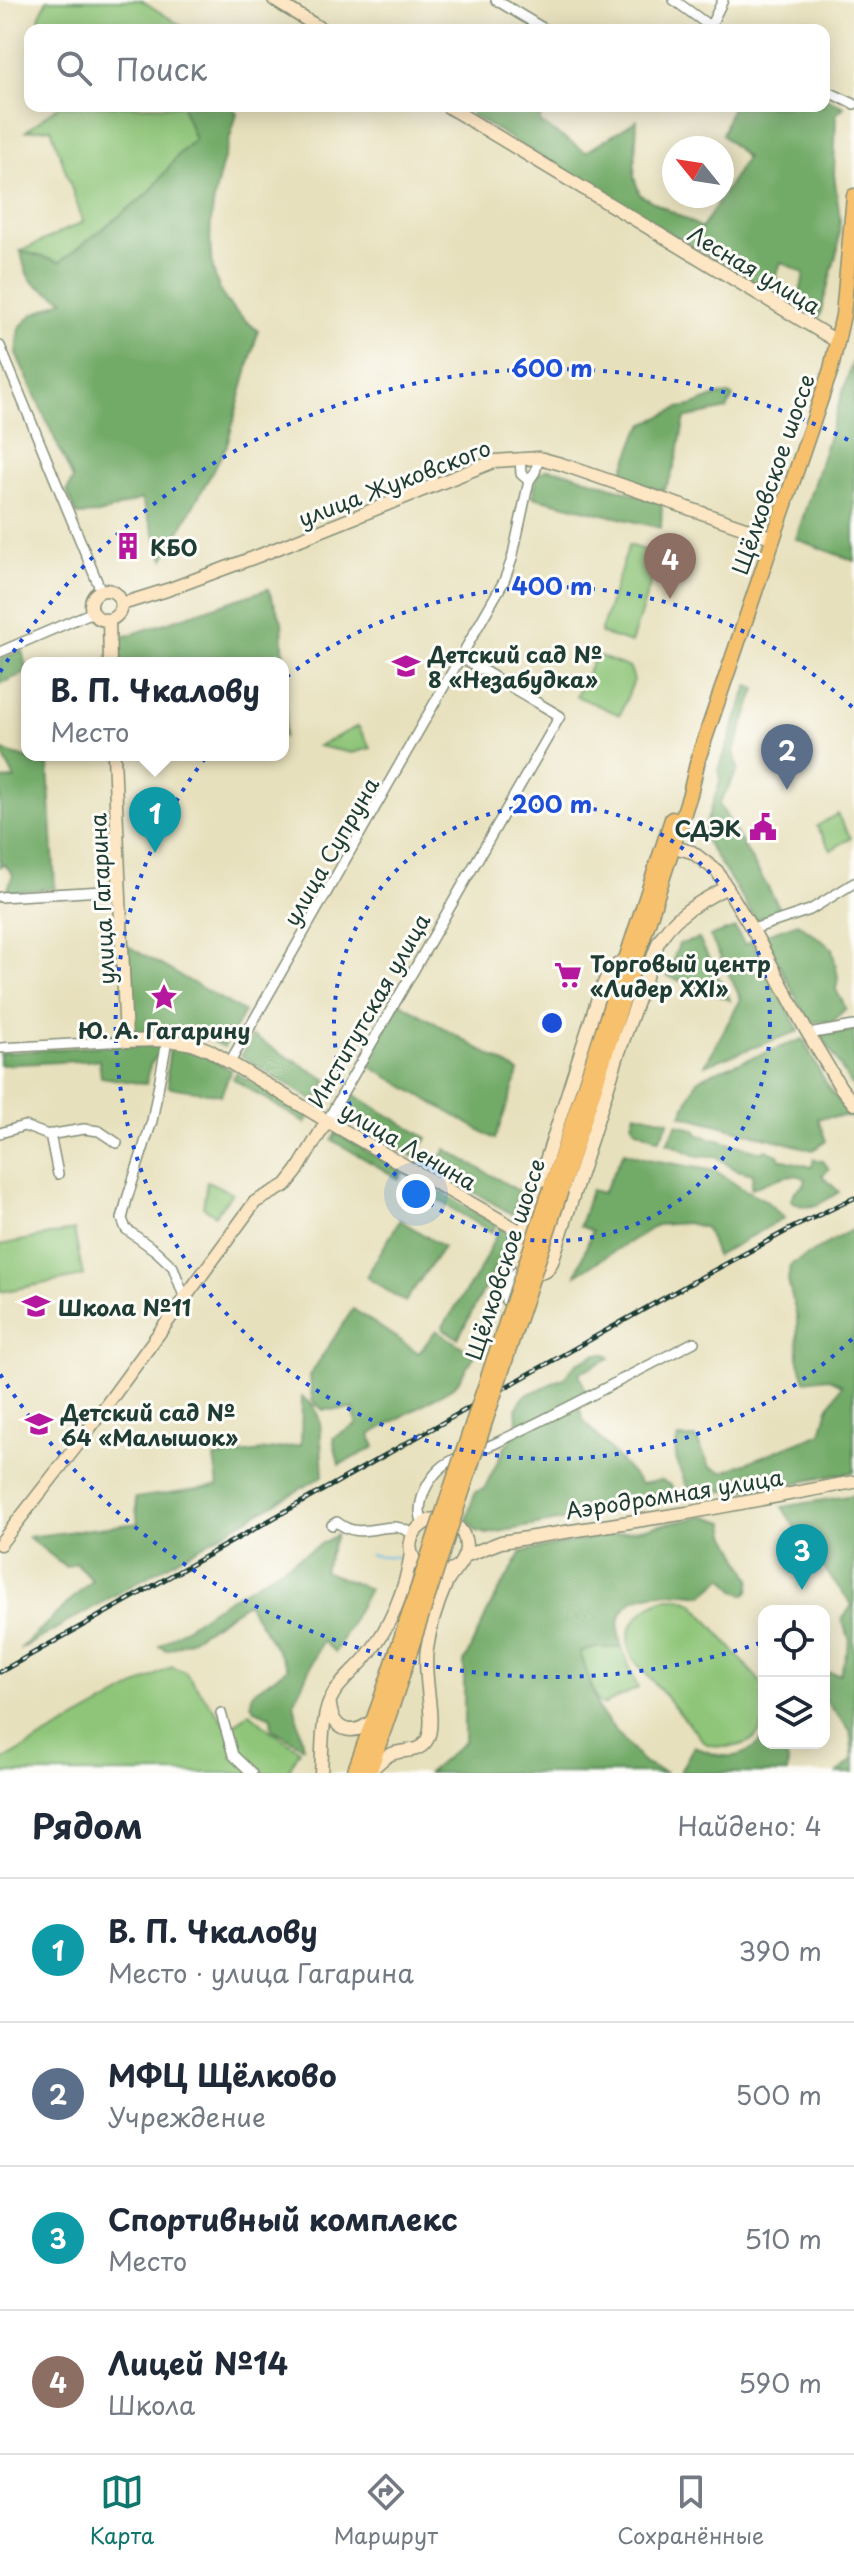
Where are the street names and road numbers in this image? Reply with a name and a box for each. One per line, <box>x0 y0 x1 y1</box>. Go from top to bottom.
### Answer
street label: Лесная улица <box>682 216 828 322</box>
street label: Щёлковское шоссе <box>722 369 822 579</box>
street label: улица Жуковского <box>293 430 495 534</box>
street label: улица Супруна <box>274 770 386 932</box>
street label: улица Гагарина <box>80 812 122 986</box>
street label: Институтская улица <box>299 906 437 1114</box>
street label: улица Ленина <box>335 1093 483 1198</box>
street label: Щёлковское шоссе <box>456 1154 552 1364</box>
street label: Аэродромная улица <box>563 1459 785 1526</box>

